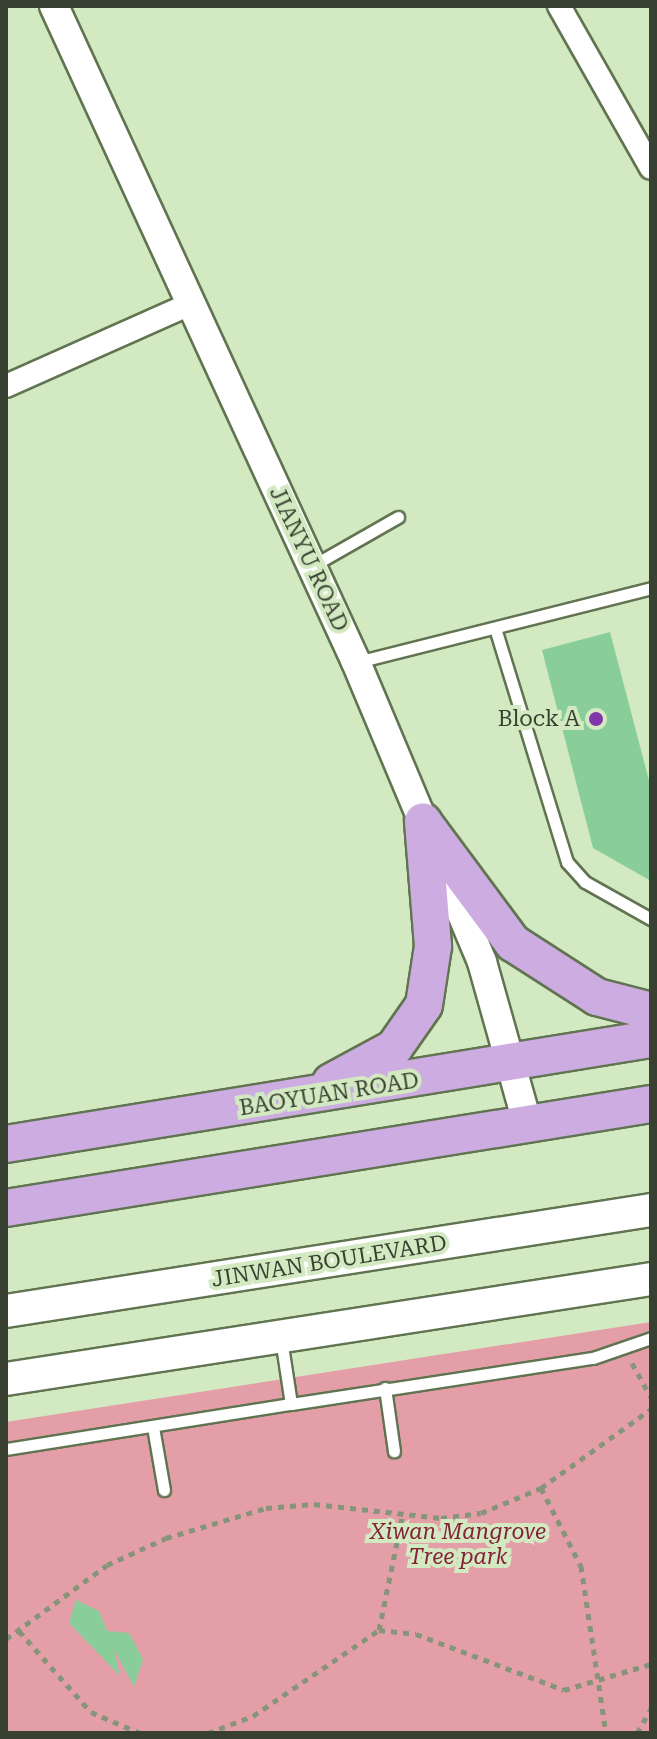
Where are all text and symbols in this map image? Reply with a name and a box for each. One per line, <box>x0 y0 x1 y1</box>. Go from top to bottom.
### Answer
street label: JIANYU ROAD <box>264 482 354 636</box>
place label: Block A <box>498 706 580 732</box>
marker: Block A <box>587 710 605 728</box>
street label: BAOYUAN ROAD <box>237 1067 421 1121</box>
street label: JINWAN BOULEVARD <box>210 1229 448 1293</box>
park label: Xiwan Mangrove Tree park <box>370 1518 546 1570</box>

